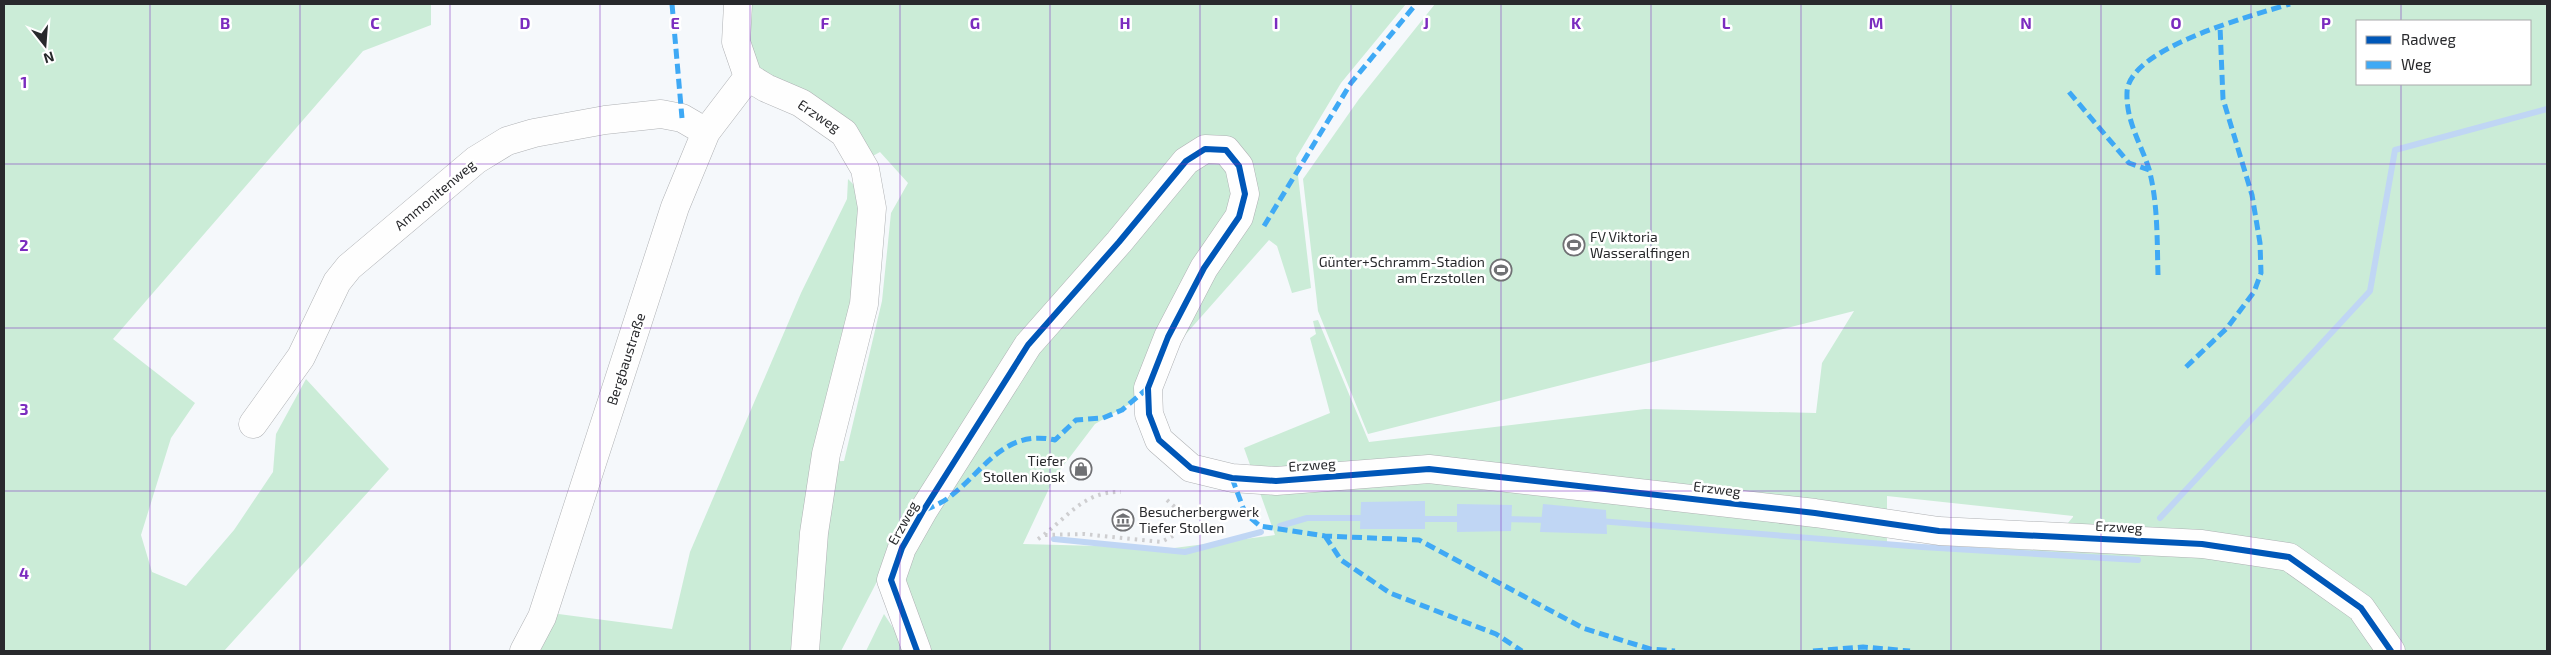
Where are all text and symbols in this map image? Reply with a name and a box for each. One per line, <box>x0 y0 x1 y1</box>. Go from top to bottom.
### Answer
text: B <box>220 13 230 32</box>
text: C <box>370 13 380 32</box>
text: D <box>520 13 531 32</box>
text: E <box>670 13 680 32</box>
text: F <box>821 13 830 32</box>
text: G <box>970 13 980 32</box>
text: H <box>1119 13 1131 32</box>
text: I <box>1274 13 1278 32</box>
text: J <box>1423 13 1429 32</box>
text: K <box>1571 13 1582 32</box>
text: L <box>1722 13 1731 32</box>
text: M <box>1869 13 1883 32</box>
text: N <box>2020 13 2032 32</box>
text: O <box>2170 13 2182 32</box>
text: P <box>2321 13 2331 32</box>
north arrow <box>20 20 70 70</box>
legend <box>2356 20 2531 85</box>
text: Radweg <box>2401 30 2456 48</box>
text: N <box>42 48 56 68</box>
text: Weg <box>2401 55 2432 73</box>
text: 1 <box>21 72 27 91</box>
street label: Erzweg <box>795 95 844 136</box>
street label: Ammonitenweg <box>391 156 479 233</box>
place label: FV Viktoria Wasseralfingen <box>1590 228 1690 261</box>
sports icon: FV Viktoria Wasseralfingen <box>1562 233 1586 257</box>
text: 2 <box>19 235 29 254</box>
place label: Günter+Schramm-Stadion am Erzstollen <box>1319 253 1485 286</box>
sports icon: Günter+Schramm-Stadion am Erzstollen <box>1489 258 1513 282</box>
street label: Bergbaustraße <box>603 311 648 407</box>
text: 3 <box>19 399 29 418</box>
place label: Tiefer Stollen Kiosk <box>983 452 1065 485</box>
street label: Erzweg <box>1288 454 1336 475</box>
shop icon: Tiefer Stollen Kiosk <box>1069 457 1093 481</box>
street label: Erzweg <box>1692 477 1742 500</box>
street label: Erzweg <box>884 498 922 548</box>
place label: Besucherbergwerk Tiefer Stollen <box>1139 503 1259 536</box>
museum icon: Besucherbergwerk Tiefer Stollen <box>1111 508 1135 532</box>
street label: Erzweg <box>2095 517 2143 536</box>
text: 4 <box>19 563 29 582</box>

